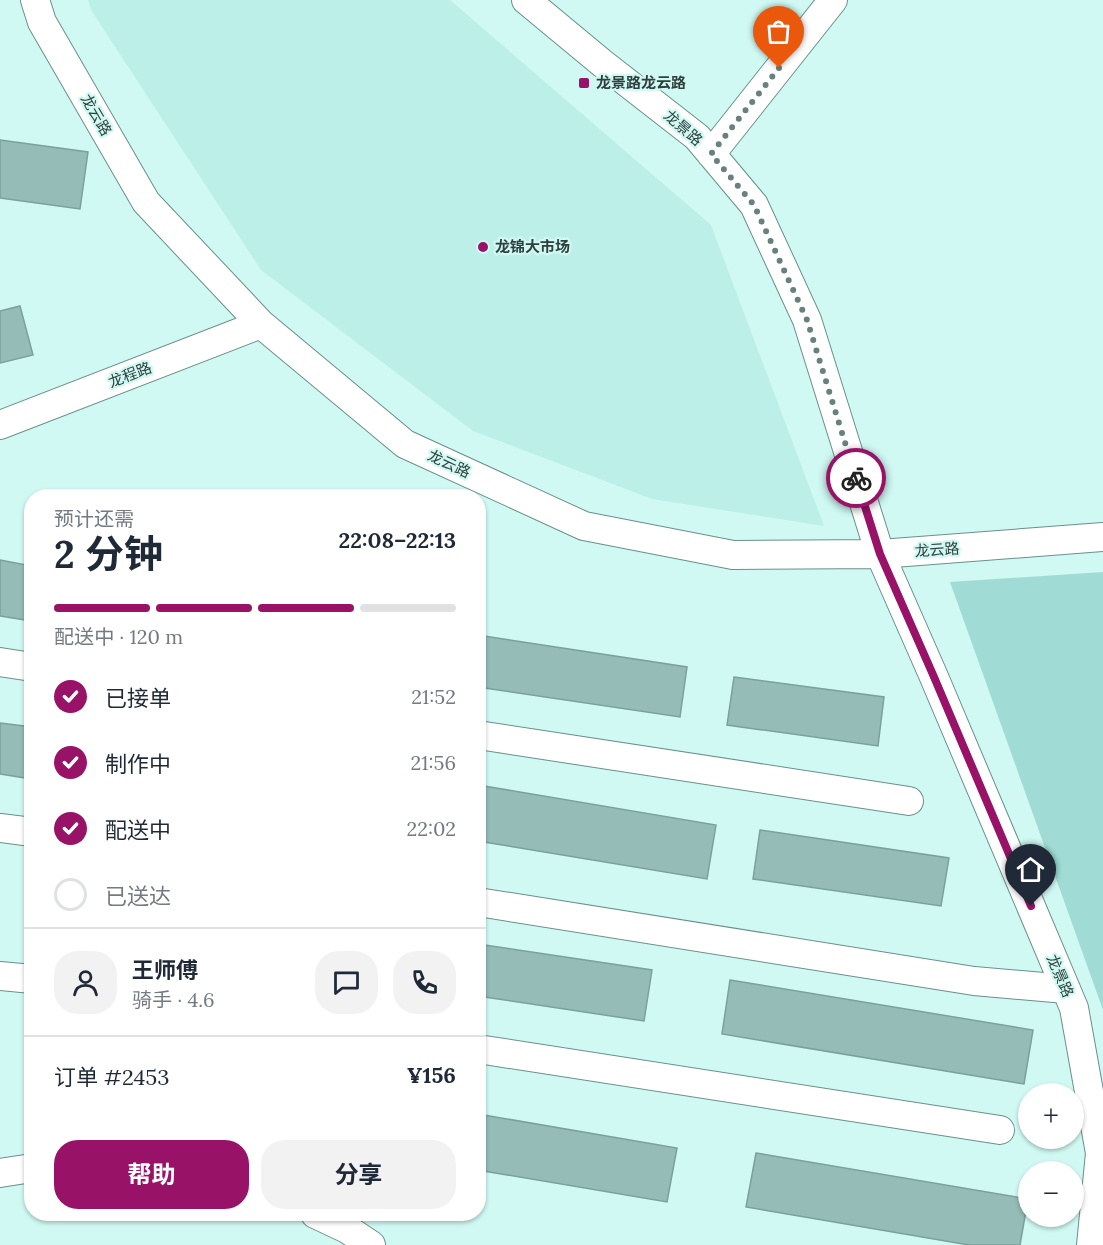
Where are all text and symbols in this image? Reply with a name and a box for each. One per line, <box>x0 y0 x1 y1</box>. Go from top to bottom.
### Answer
pin <box>753 6 804 68</box>
icon: bag <box>762 15 795 48</box>
place label: 龙景路龙云路 <box>596 73 686 92</box>
marker: 龙景路龙云路 <box>577 76 591 90</box>
street label: 龙云路 <box>77 91 116 139</box>
street label: 龙景路 <box>660 106 707 150</box>
place label: 龙锦大市场 <box>495 237 570 256</box>
marker: 龙锦大市场 <box>476 240 490 254</box>
street label: 龙程路 <box>105 358 154 391</box>
street label: 龙云路 <box>425 445 474 482</box>
courier <box>826 448 886 508</box>
icon: bike <box>840 462 873 495</box>
text: 预计还需 <box>54 506 134 531</box>
text: 22:08–22:13 <box>339 526 456 554</box>
text: 2 分钟 <box>54 529 163 579</box>
street label: 龙云路 <box>914 538 960 561</box>
text: 配送中 · 120 m <box>54 624 183 649</box>
icon: check <box>54 680 87 713</box>
text: 已接单 <box>105 684 171 712</box>
text: 21:52 <box>411 684 456 709</box>
icon: check <box>54 746 87 779</box>
text: 制作中 <box>105 750 171 778</box>
text: 21:56 <box>411 750 456 775</box>
icon: check <box>54 812 87 845</box>
text: 配送中 <box>105 816 171 844</box>
text: 22:02 <box>407 816 456 841</box>
pin <box>1005 844 1056 906</box>
icon: home <box>1014 853 1047 886</box>
text: 已送达 <box>105 882 171 910</box>
button: person <box>54 951 117 1014</box>
button: chat <box>315 951 378 1014</box>
button: phone <box>393 951 456 1014</box>
street label: 龙景路 <box>1043 951 1078 1000</box>
text: 王师傅 <box>132 956 198 984</box>
text: 骑手 · 4.6 <box>132 987 215 1012</box>
text: ¥156 <box>407 1061 456 1089</box>
text: 订单 #2453 <box>54 1063 170 1091</box>
map controls <box>1018 1083 1084 1227</box>
button: + <box>1018 1083 1084 1149</box>
button: 帮助 <box>54 1140 249 1209</box>
button: 分享 <box>261 1140 456 1209</box>
button: − <box>1018 1161 1084 1227</box>

